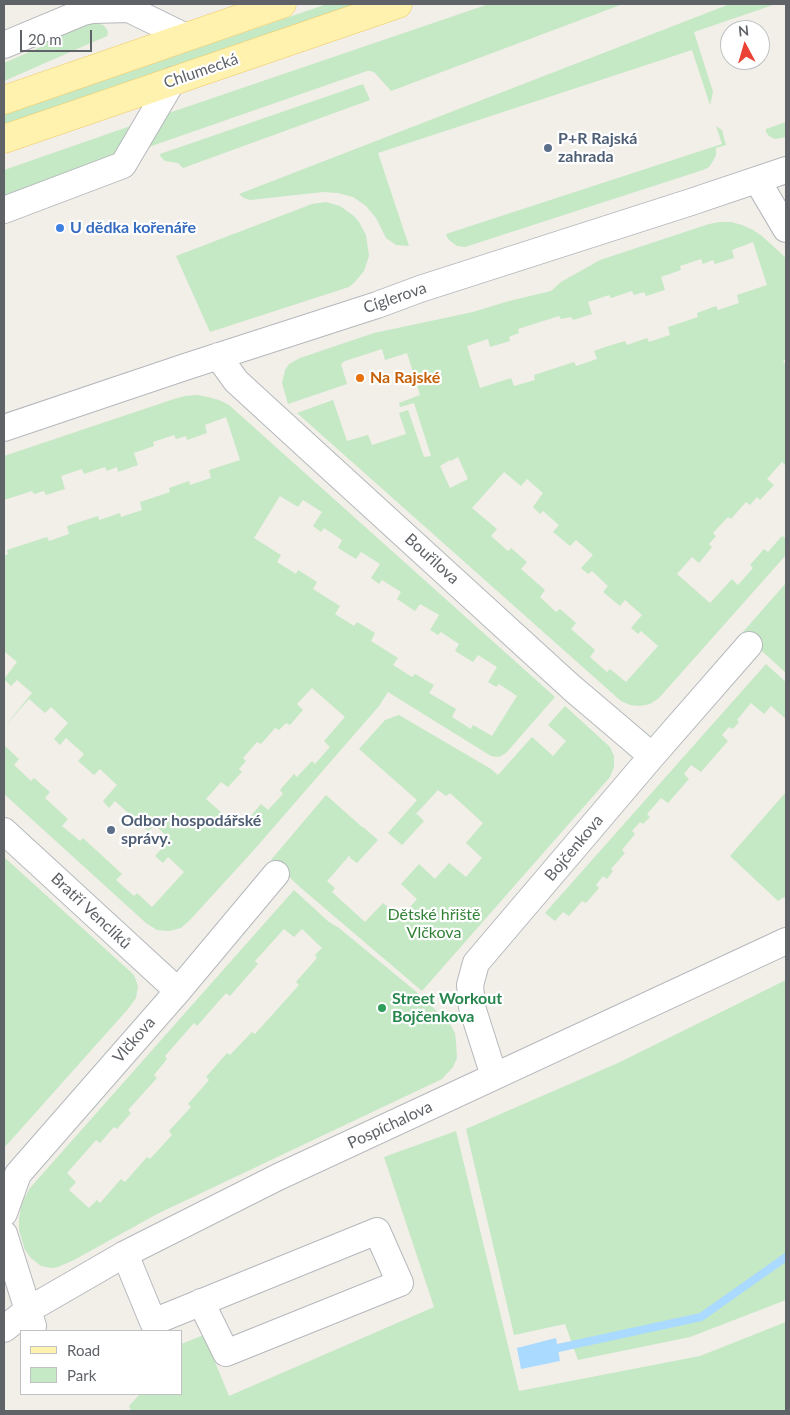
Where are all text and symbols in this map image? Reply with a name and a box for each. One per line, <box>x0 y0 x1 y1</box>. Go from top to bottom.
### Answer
scale bar <box>22 20 95 52</box>
north arrow <box>720 20 770 70</box>
text: N <box>737 22 750 40</box>
text: 20 m <box>28 30 62 48</box>
street label: Chlumecká <box>161 49 241 93</box>
place label: P+R Rajská zahrada <box>558 129 637 167</box>
marker: P+R Rajská zahrada <box>542 142 554 154</box>
place label: U dědka kořenáře <box>70 218 196 238</box>
marker: U dědka kořenáře <box>54 222 66 234</box>
street label: Cíglerova <box>361 278 429 318</box>
place label: Na Rajské <box>370 368 440 388</box>
marker: Na Rajské <box>354 372 366 384</box>
street label: Bouřilova <box>401 530 463 588</box>
place label: Odbor hospodářské správy. <box>121 811 261 849</box>
street label: Bojčenkova <box>541 811 607 885</box>
marker: Odbor hospodářské správy. <box>105 824 117 836</box>
street label: Bratří Venclíků <box>47 869 135 953</box>
park label: Dětské hřiště Vlčkova <box>388 905 480 943</box>
place label: Street Workout Bojčenkova <box>392 989 502 1027</box>
marker: Street Workout Bojčenkova <box>376 1002 388 1014</box>
street label: Vlčkova <box>109 1013 159 1067</box>
street label: Pospíchalova <box>345 1097 435 1153</box>
legend <box>20 1330 182 1395</box>
text: Road <box>67 1341 100 1359</box>
text: Park <box>67 1366 96 1384</box>

